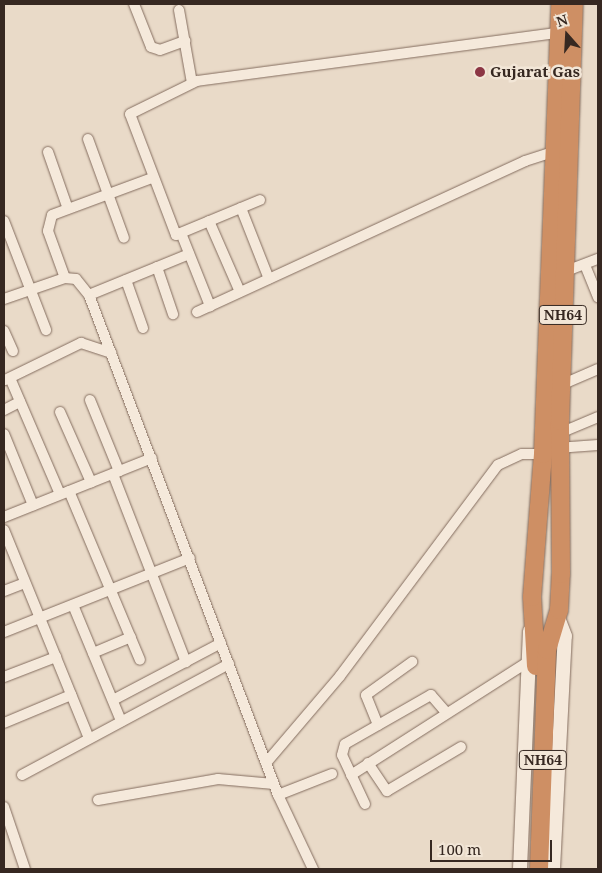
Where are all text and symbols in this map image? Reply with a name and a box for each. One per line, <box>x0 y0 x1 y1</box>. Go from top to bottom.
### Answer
north arrow <box>542 10 592 60</box>
text: N <box>554 10 570 31</box>
place label: Gujarat Gas <box>490 63 580 81</box>
marker: Gujarat Gas <box>474 66 486 78</box>
road number: NH64 <box>538 304 588 326</box>
road number: NH64 <box>518 748 568 772</box>
scale bar <box>432 830 554 862</box>
text: 100 m <box>438 839 481 859</box>

